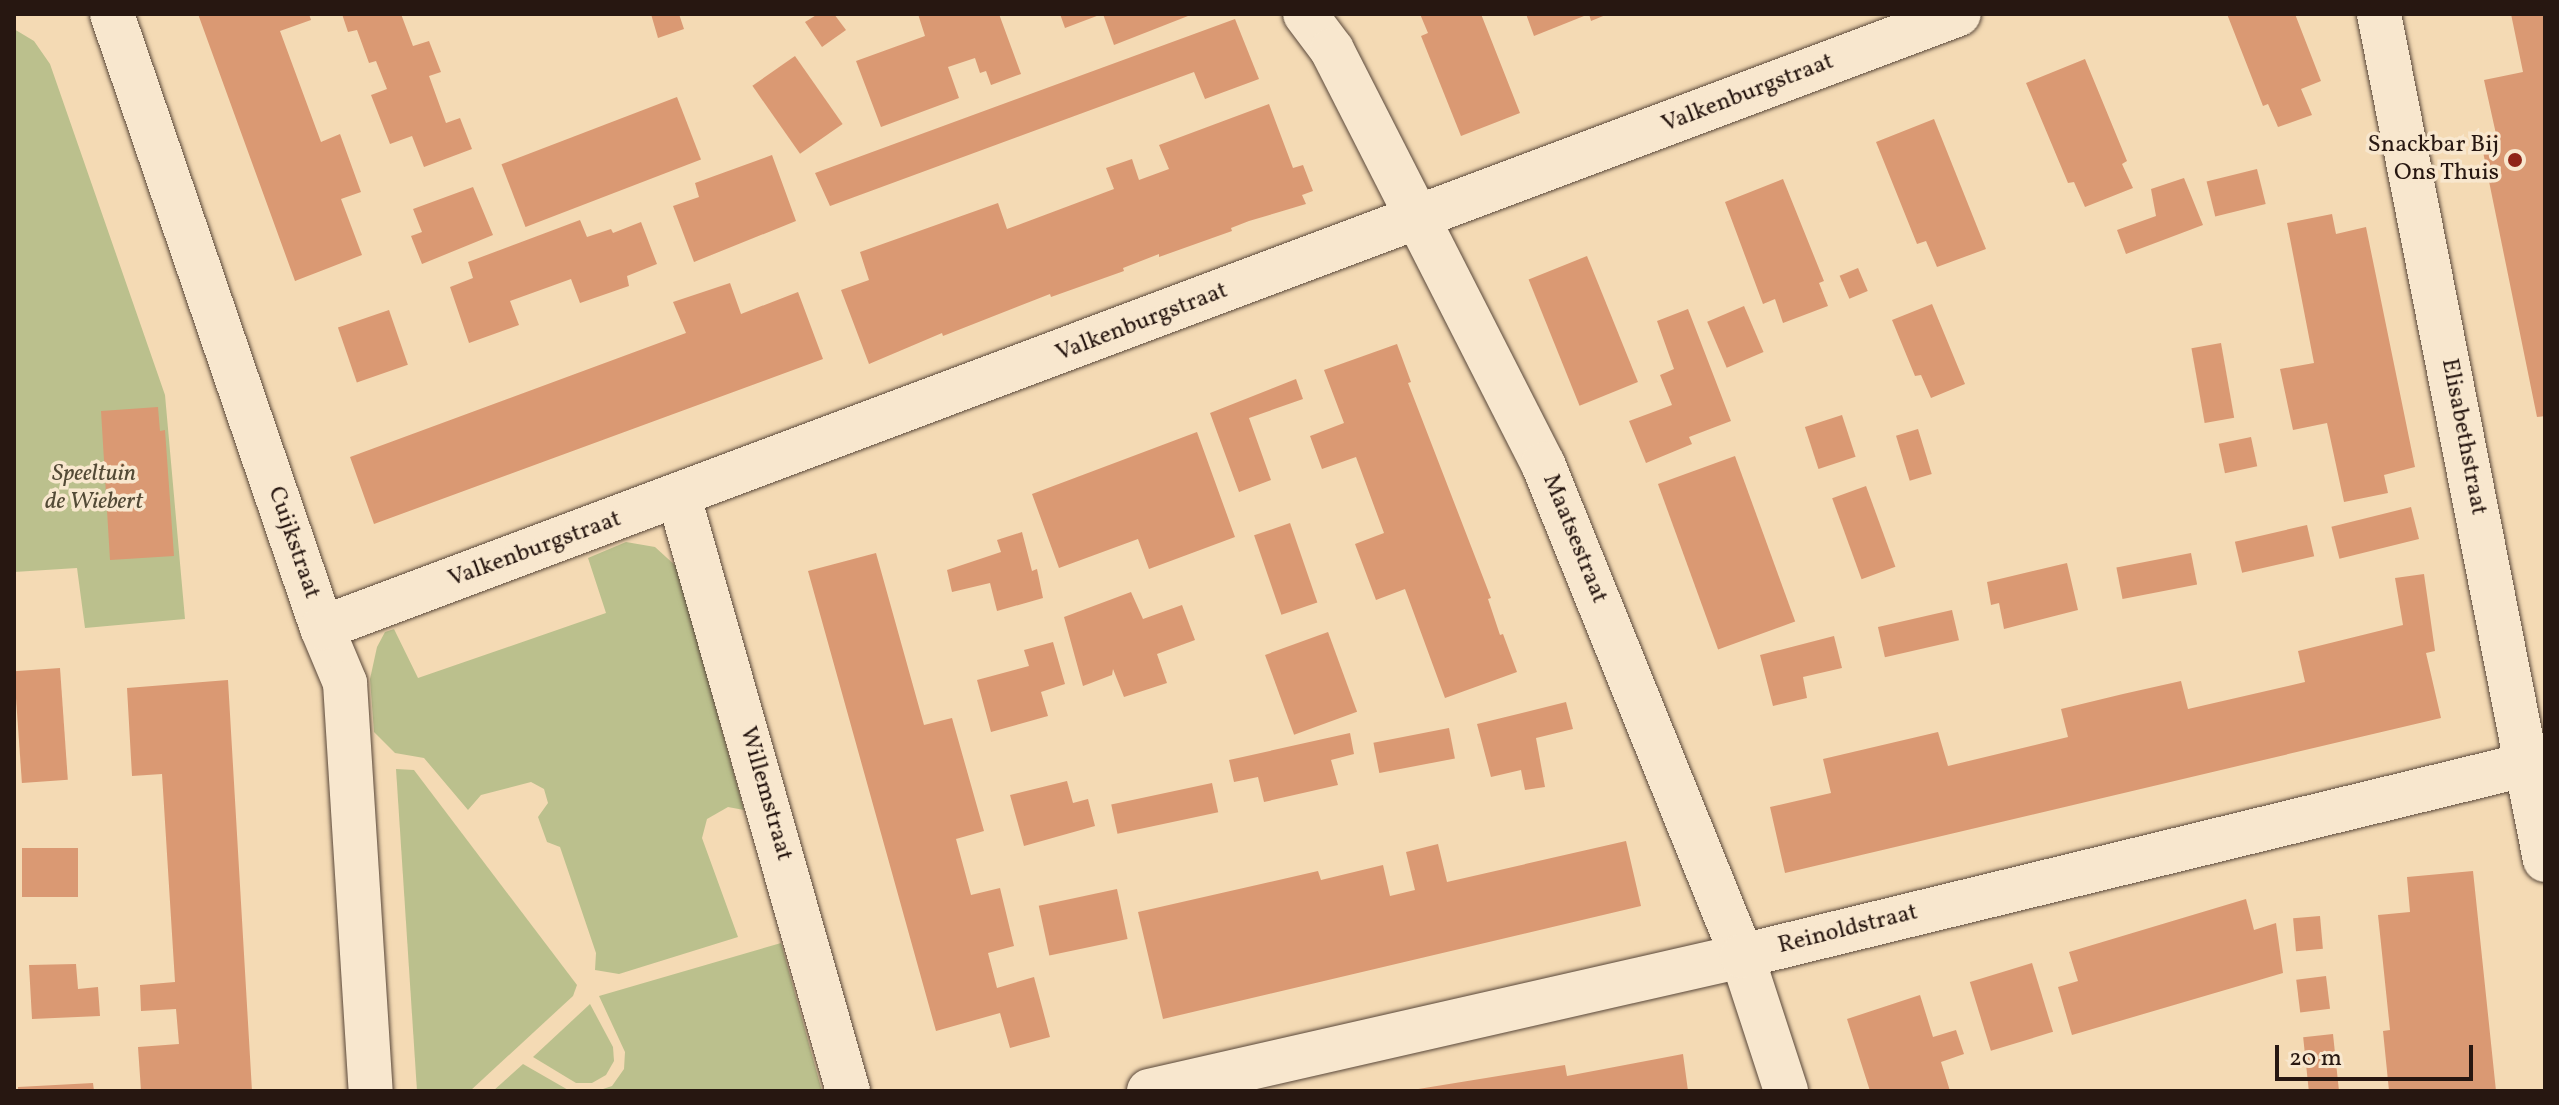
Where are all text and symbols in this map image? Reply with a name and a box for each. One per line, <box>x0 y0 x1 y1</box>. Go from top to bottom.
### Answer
street label: Valkenburgstraat <box>1658 48 1838 140</box>
place label: Snackbar Bij Ons Thuis <box>2368 132 2499 188</box>
marker: Snackbar Bij Ons Thuis <box>2506 151 2524 169</box>
street label: Valkenburgstraat <box>1052 277 1232 369</box>
street label: Elisabethstraat <box>2434 356 2492 518</box>
park label: Speeltuin de Wiebert <box>45 461 143 517</box>
street label: Maatsestraat <box>1535 470 1613 608</box>
street label: Cuijkstraat <box>260 483 326 603</box>
street label: Valkenburgstraat <box>445 505 625 595</box>
street label: Willemstraat <box>732 724 798 864</box>
street label: Reinoldstraat <box>1775 899 1921 961</box>
scale bar <box>2279 1029 2477 1079</box>
text: 20 m <box>2289 1042 2342 1076</box>

